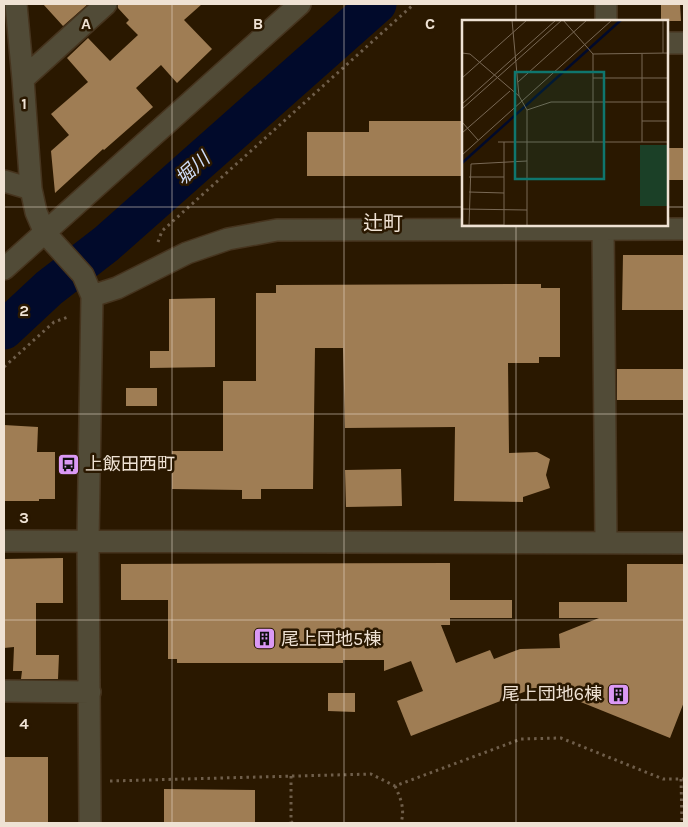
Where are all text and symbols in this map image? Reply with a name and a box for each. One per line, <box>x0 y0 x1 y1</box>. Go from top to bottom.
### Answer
text: A <box>81 14 91 33</box>
text: B <box>253 14 263 33</box>
text: C <box>425 14 435 33</box>
inset map <box>462 20 668 226</box>
text: 1 <box>21 94 27 113</box>
water label: 堀川 <box>171 147 216 190</box>
district label: 辻町 <box>363 212 403 235</box>
text: 2 <box>19 301 29 320</box>
bus stop icon: 上飯田西町 <box>57 452 81 476</box>
place label: 上飯田西町 <box>85 453 175 475</box>
text: 3 <box>19 508 29 527</box>
building icon: 尾上団地5棟 <box>253 627 277 651</box>
place label: 尾上団地5棟 <box>281 628 381 650</box>
building icon: 尾上団地6棟 <box>606 682 630 706</box>
place label: 尾上団地6棟 <box>502 683 602 705</box>
text: 4 <box>19 714 29 733</box>

